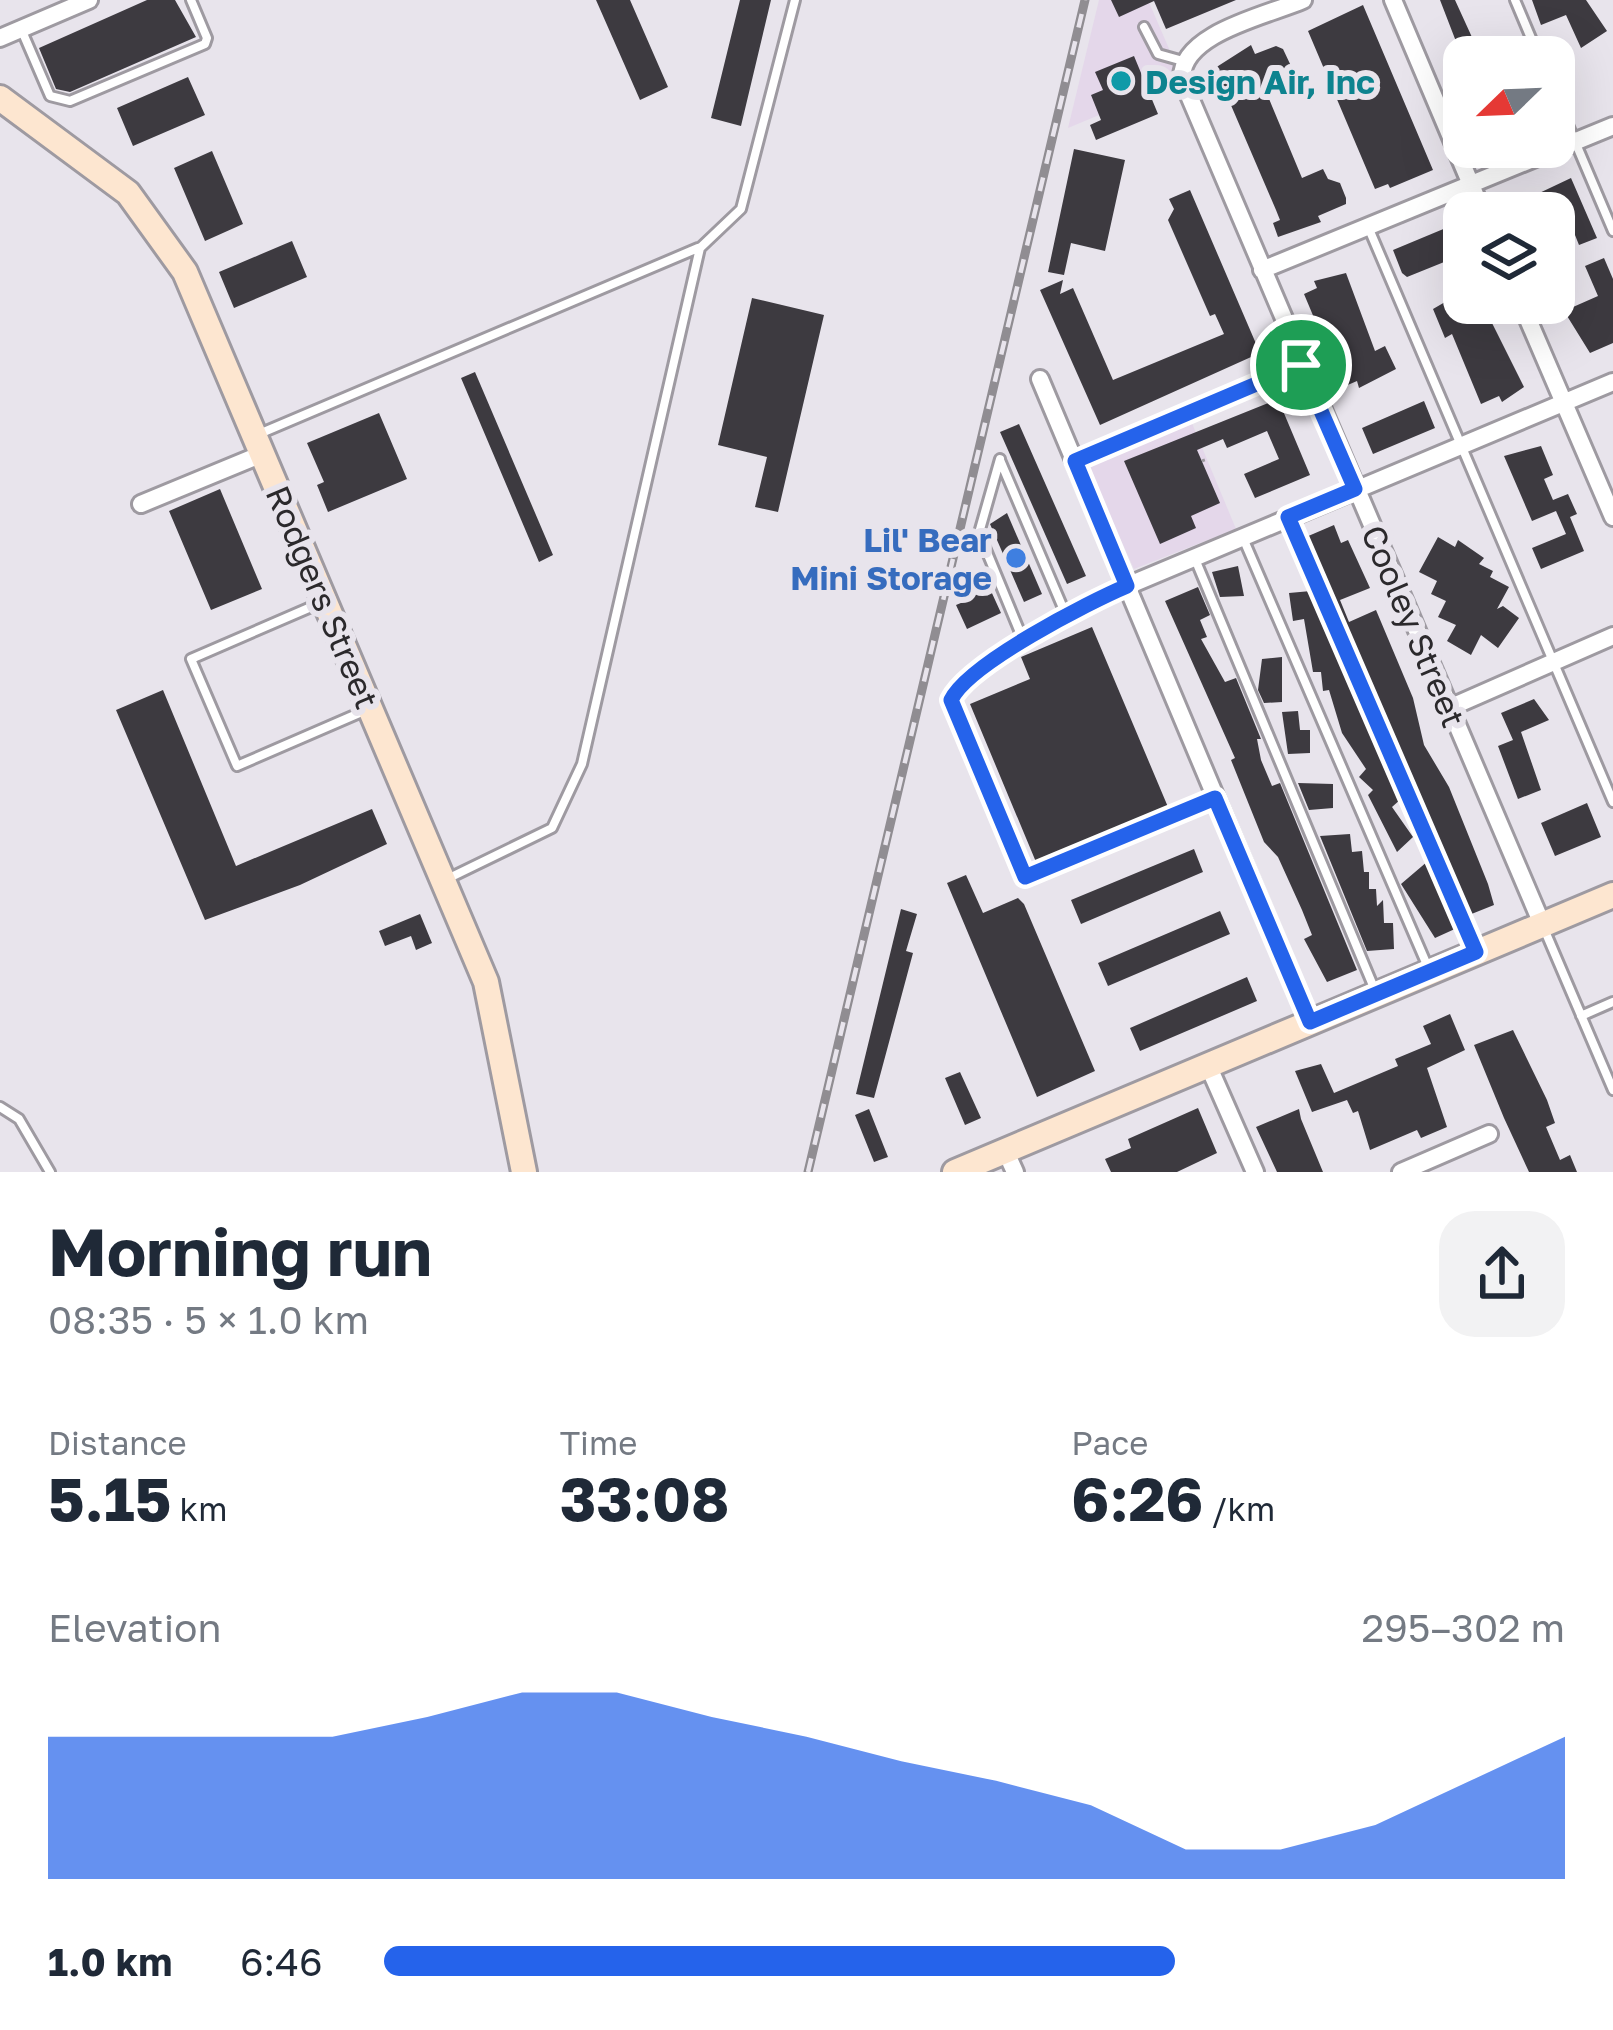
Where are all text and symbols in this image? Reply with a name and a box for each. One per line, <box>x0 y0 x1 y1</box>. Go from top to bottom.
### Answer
north arrow <box>1443 36 1575 168</box>
map controls <box>1443 36 1575 324</box>
place label: Design Air, Inc <box>1145 62 1375 101</box>
marker: Design Air, Inc <box>1108 68 1134 94</box>
button: layers <box>1443 192 1575 324</box>
pin <box>1250 314 1352 416</box>
icon: arrive <box>1268 332 1334 398</box>
street label: Rodgers Street <box>259 480 387 714</box>
street label: Cooley Street <box>1354 519 1474 733</box>
place label: Lil' Bear Mini Storage <box>790 520 992 597</box>
marker: Lil' Bear Mini Storage <box>1003 545 1029 571</box>
text: Morning run <box>48 1211 432 1291</box>
button: share <box>1439 1211 1565 1337</box>
text: 08:35 · 5 × 1.0 km <box>48 1296 369 1343</box>
text: Distance <box>48 1423 187 1462</box>
text: Time <box>560 1423 637 1462</box>
text: Pace <box>1071 1423 1148 1462</box>
text: 5.15 <box>48 1462 171 1534</box>
text: 33:08 <box>560 1462 729 1534</box>
text: 6:26 <box>1071 1462 1203 1534</box>
text: km <box>171 1489 227 1528</box>
text: /km <box>1203 1489 1275 1528</box>
text: Elevation <box>48 1604 221 1651</box>
text: 295–302 m <box>1362 1604 1565 1651</box>
text: 1.0 km <box>48 1938 172 1985</box>
text: 6:46 <box>240 1938 323 1985</box>

